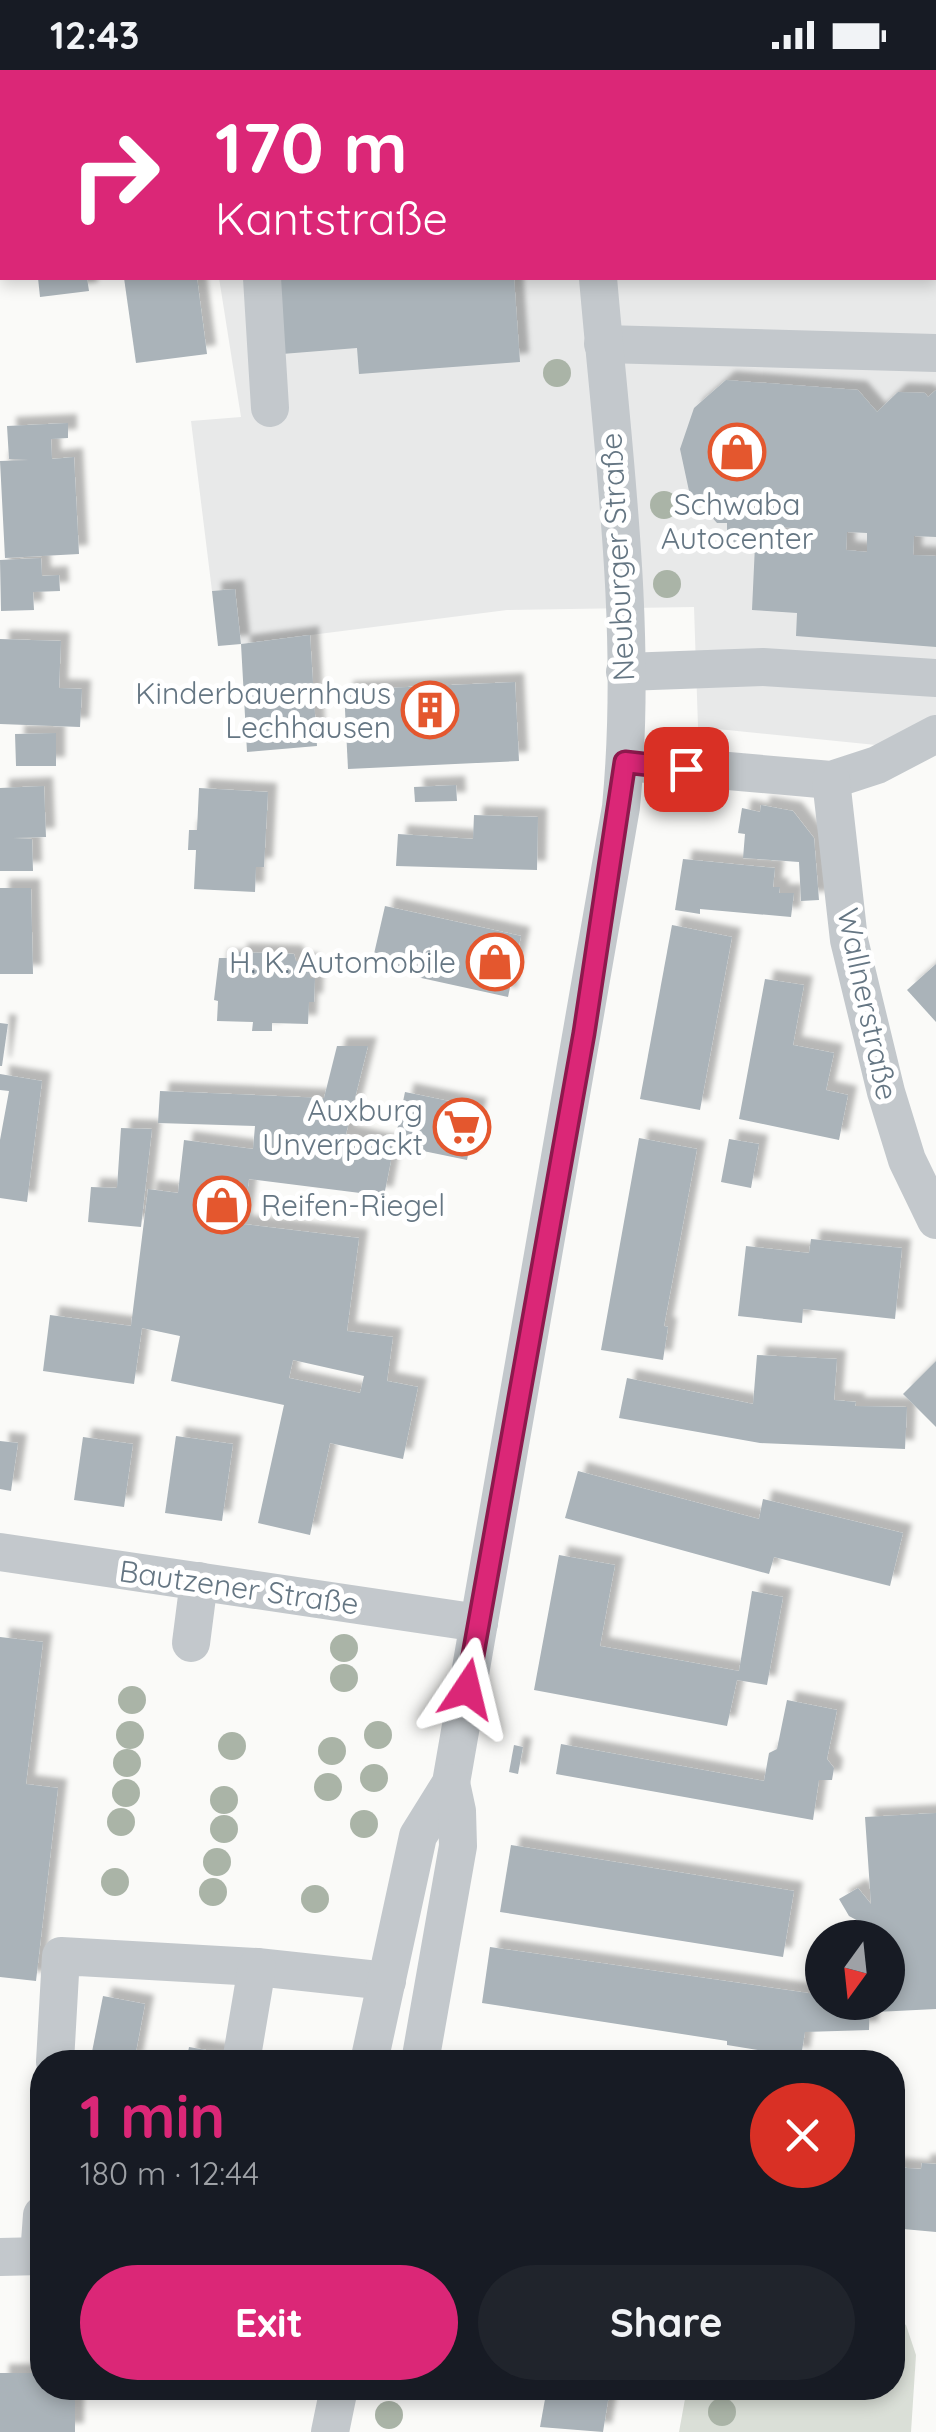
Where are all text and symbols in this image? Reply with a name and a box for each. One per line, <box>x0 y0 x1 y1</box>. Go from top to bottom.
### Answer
text: 12:43 <box>50 11 140 59</box>
text: 170 m <box>215 103 408 191</box>
icon: right <box>50 110 180 240</box>
text: Kantstraße <box>215 190 448 246</box>
shop icon: Schwaba Autocenter <box>707 422 767 482</box>
street label: Neuburger Straße <box>592 432 642 682</box>
place label: Schwaba Autocenter <box>661 485 814 557</box>
place label: Kinderbauernhaus Lechhausen <box>135 674 391 746</box>
building icon: Kinderbauernhaus Lechhausen <box>400 680 460 740</box>
pin <box>644 727 729 812</box>
icon: arrive <box>659 742 714 797</box>
street label: Wallnerstraße <box>829 905 907 1103</box>
shop icon: H. K. Automobile <box>465 932 525 992</box>
place label: H. K. Automobile <box>229 943 456 981</box>
place label: Auxburg Unverpackt <box>262 1091 423 1163</box>
supermarket icon: Auxburg Unverpackt <box>432 1097 492 1157</box>
shop icon: Reifen-Riegel <box>192 1175 252 1235</box>
place label: Reifen-Riegel <box>261 1186 445 1224</box>
street label: Bautzener Straße <box>117 1551 361 1623</box>
position arrow <box>415 1637 519 1741</box>
north arrow <box>805 1920 905 2020</box>
map controls <box>805 1920 905 2020</box>
text: 1 min <box>80 2078 225 2153</box>
button: close <box>750 2083 855 2188</box>
text: 180 m · 12:44 <box>80 2153 259 2193</box>
button: Exit <box>80 2265 458 2380</box>
button: Share <box>478 2265 855 2380</box>

